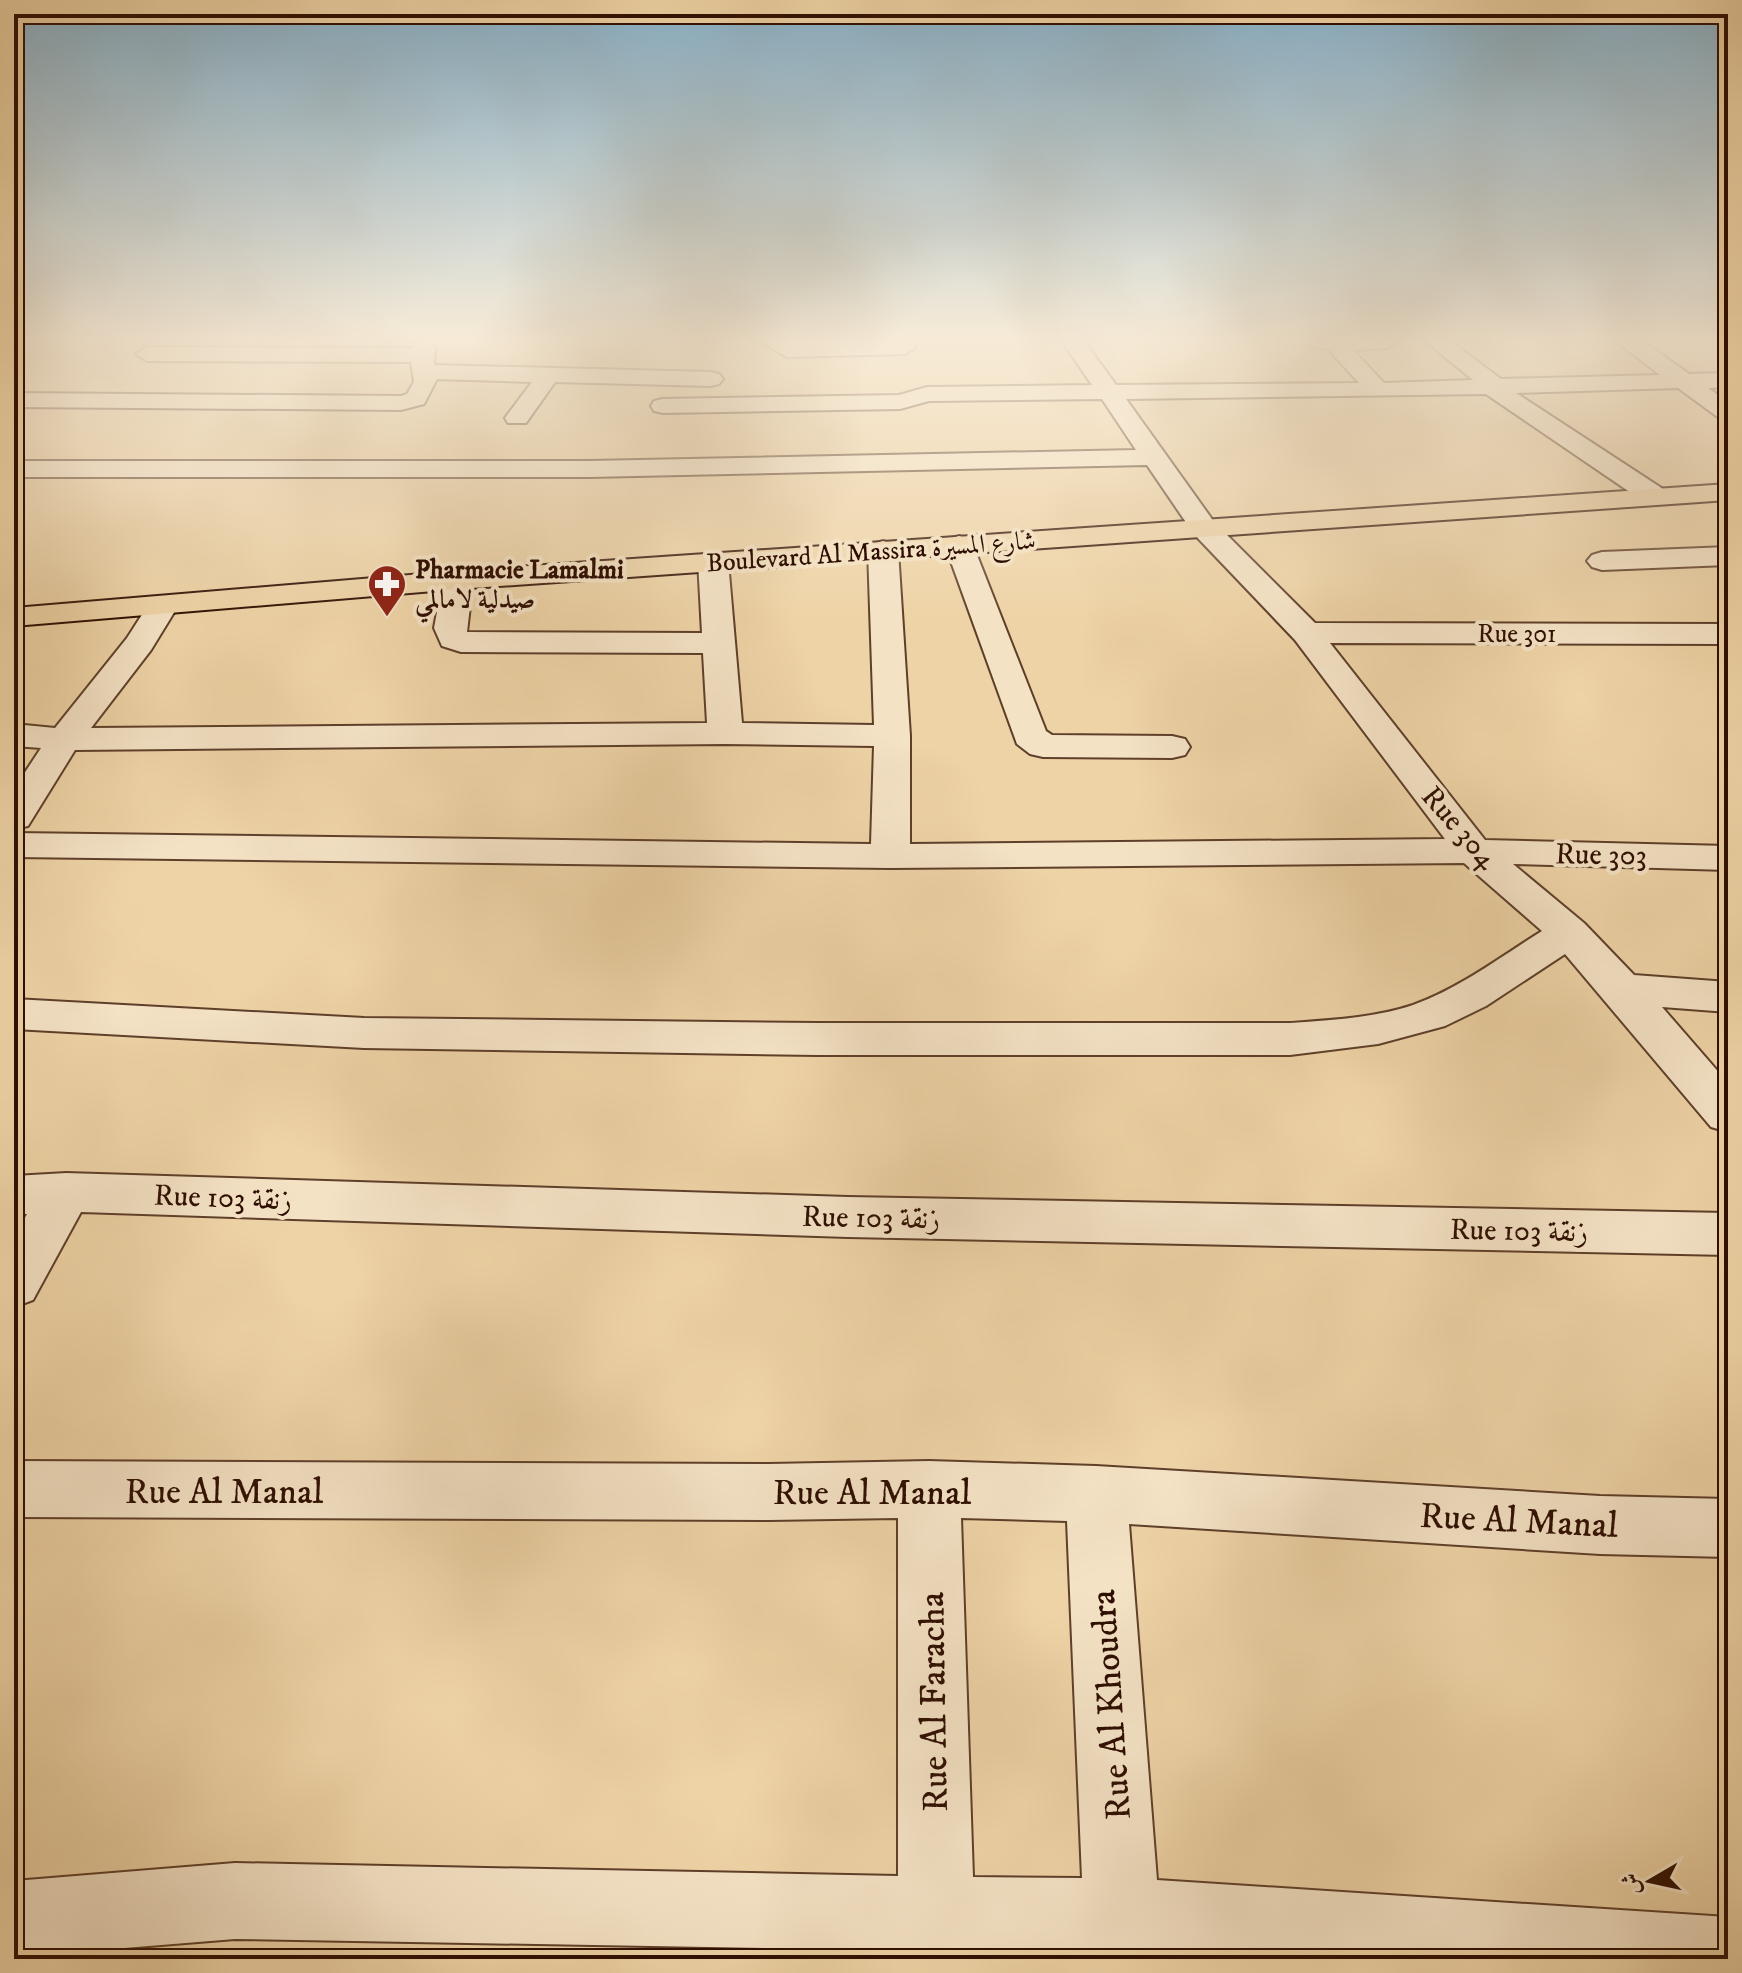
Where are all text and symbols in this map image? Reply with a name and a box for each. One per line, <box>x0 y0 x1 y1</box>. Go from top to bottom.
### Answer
street label: Boulevard Al Massira شارع المسيرة <box>705 525 1037 584</box>
place label: Pharmacie Lamalmi صيدلية لامالمي <box>415 554 624 623</box>
pharmacy icon: Pharmacie Lamalmi صيدلية لامالمي <box>366 563 408 618</box>
street label: Rue 301 <box>1477 618 1557 651</box>
street label: Rue 304 <box>1413 779 1505 878</box>
street label: Rue 303 <box>1555 836 1647 875</box>
street label: Rue 103 زنقة <box>153 1178 293 1219</box>
street label: Rue 103 زنقة <box>801 1199 940 1238</box>
street label: Rue 103 زنقة <box>1449 1212 1588 1251</box>
street label: Rue Al Manal <box>125 1470 323 1515</box>
street label: Rue Al Manal <box>773 1471 971 1516</box>
street label: Rue Al Manal <box>1419 1494 1619 1549</box>
street label: Rue Al Khoudra <box>1081 1587 1142 1822</box>
street label: Rue Al Faracha <box>910 1591 959 1812</box>
north arrow <box>1610 1841 1690 1921</box>
text: ش <box>1617 1871 1647 1897</box>

